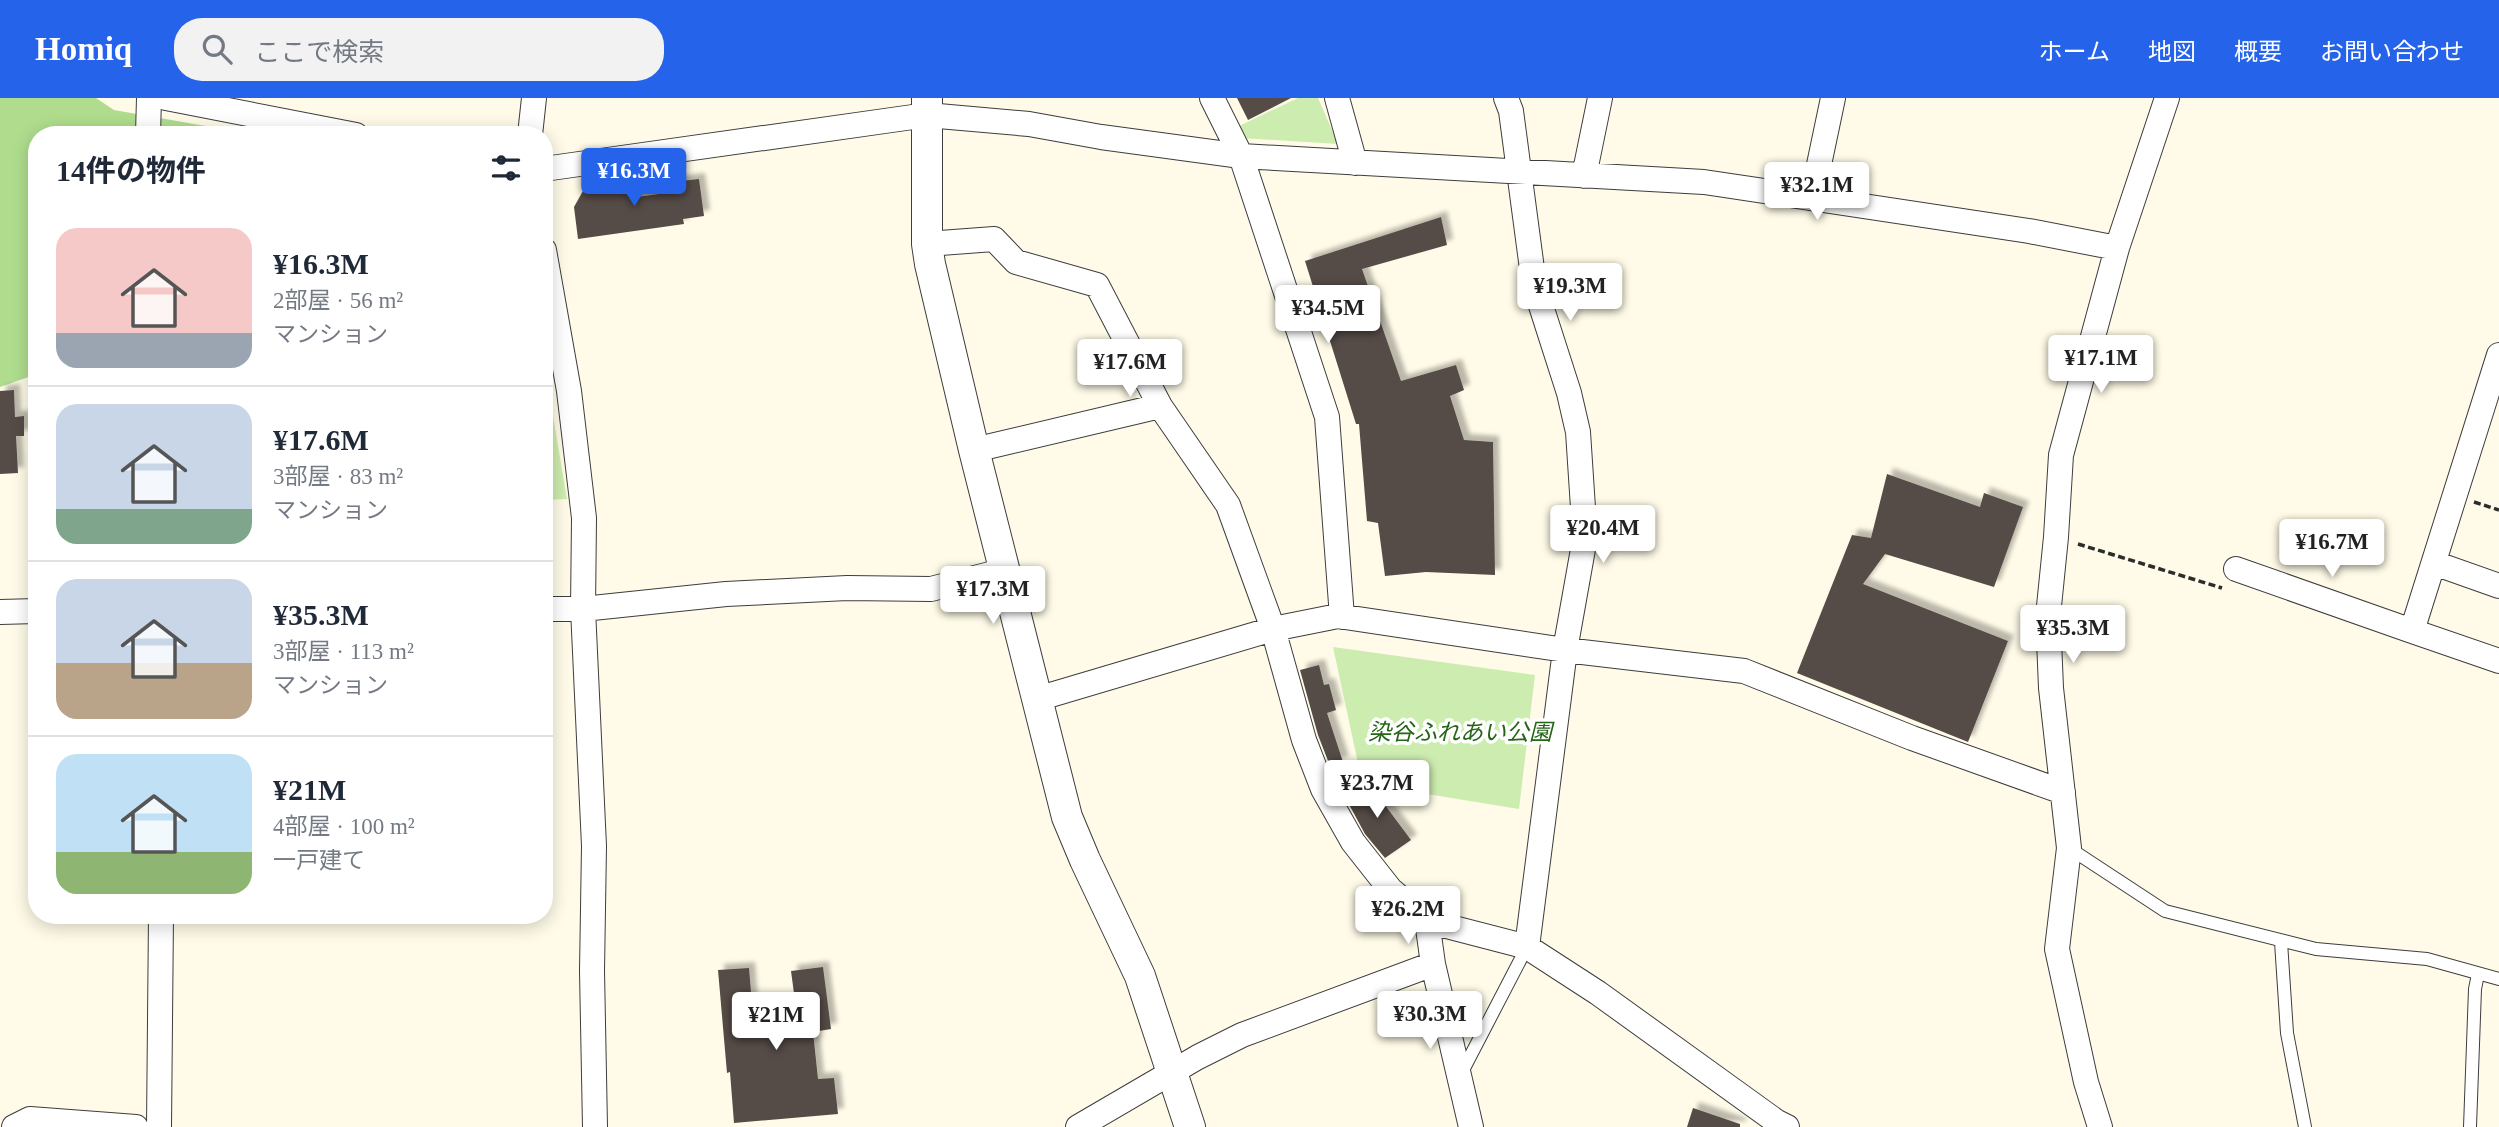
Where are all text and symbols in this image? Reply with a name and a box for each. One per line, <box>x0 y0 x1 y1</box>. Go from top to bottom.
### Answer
search box <box>174 18 664 81</box>
icon: search <box>198 30 236 68</box>
text: Homiq <box>35 31 132 67</box>
text: ここで検索 <box>254 38 384 67</box>
text: ホーム <box>2039 39 2110 65</box>
text: 地図 <box>2148 39 2196 65</box>
text: 概要 <box>2234 39 2282 65</box>
text: お問い合わせ <box>2320 39 2464 65</box>
pin: ¥16.3M <box>577 148 691 208</box>
icon: filters <box>487 149 525 187</box>
text: 14件の物件 <box>56 154 206 187</box>
text: ¥16.3M <box>597 158 671 183</box>
pin: ¥32.1M <box>1760 162 1874 222</box>
text: ¥32.1M <box>1780 172 1854 197</box>
text: ¥16.3M <box>273 247 369 280</box>
icon: home <box>112 256 196 340</box>
pin: ¥19.3M <box>1513 264 1627 323</box>
text: ¥19.3M <box>1533 273 1607 298</box>
pin: ¥34.5M <box>1271 286 1385 345</box>
text: 2部屋 · 56 m² <box>273 288 403 313</box>
text: ¥34.5M <box>1291 295 1365 320</box>
text: マンション <box>273 322 388 347</box>
pin: ¥17.1M <box>2044 336 2158 395</box>
pin: ¥17.6M <box>1073 340 1187 399</box>
text: ¥17.1M <box>2064 345 2138 370</box>
text: ¥17.6M <box>1093 349 1167 374</box>
text: ¥17.6M <box>273 423 369 456</box>
icon: home <box>112 432 196 516</box>
text: 3部屋 · 83 m² <box>273 464 403 489</box>
text: マンション <box>273 498 388 523</box>
pin: ¥20.4M <box>1546 505 1660 565</box>
text: ¥20.4M <box>1566 515 1640 540</box>
pin: ¥16.7M <box>2275 519 2389 579</box>
text: ¥16.7M <box>2295 529 2369 554</box>
pin: ¥17.3M <box>936 566 1050 626</box>
text: ¥17.3M <box>956 576 1030 601</box>
text: ¥35.3M <box>273 598 369 631</box>
pin: ¥35.3M <box>2016 606 2130 665</box>
icon: home <box>112 607 196 691</box>
text: ¥35.3M <box>2036 615 2110 640</box>
text: 3部屋 · 113 m² <box>273 639 414 664</box>
text: マンション <box>273 673 388 698</box>
park label: 染谷ふれあい公園 <box>1368 720 1555 745</box>
pin: ¥23.7M <box>1320 760 1434 820</box>
text: ¥23.7M <box>1340 770 1414 795</box>
text: ¥21M <box>273 773 346 806</box>
icon: home <box>112 782 196 866</box>
text: 4部屋 · 100 m² <box>273 814 415 839</box>
text: 一戸建て <box>273 848 365 873</box>
pin: ¥26.2M <box>1351 886 1465 946</box>
text: ¥26.2M <box>1371 896 1445 921</box>
pin: ¥21M <box>735 992 817 1052</box>
pin: ¥30.3M <box>1373 992 1487 1051</box>
text: ¥30.3M <box>1393 1001 1467 1026</box>
text: ¥21M <box>748 1002 804 1027</box>

